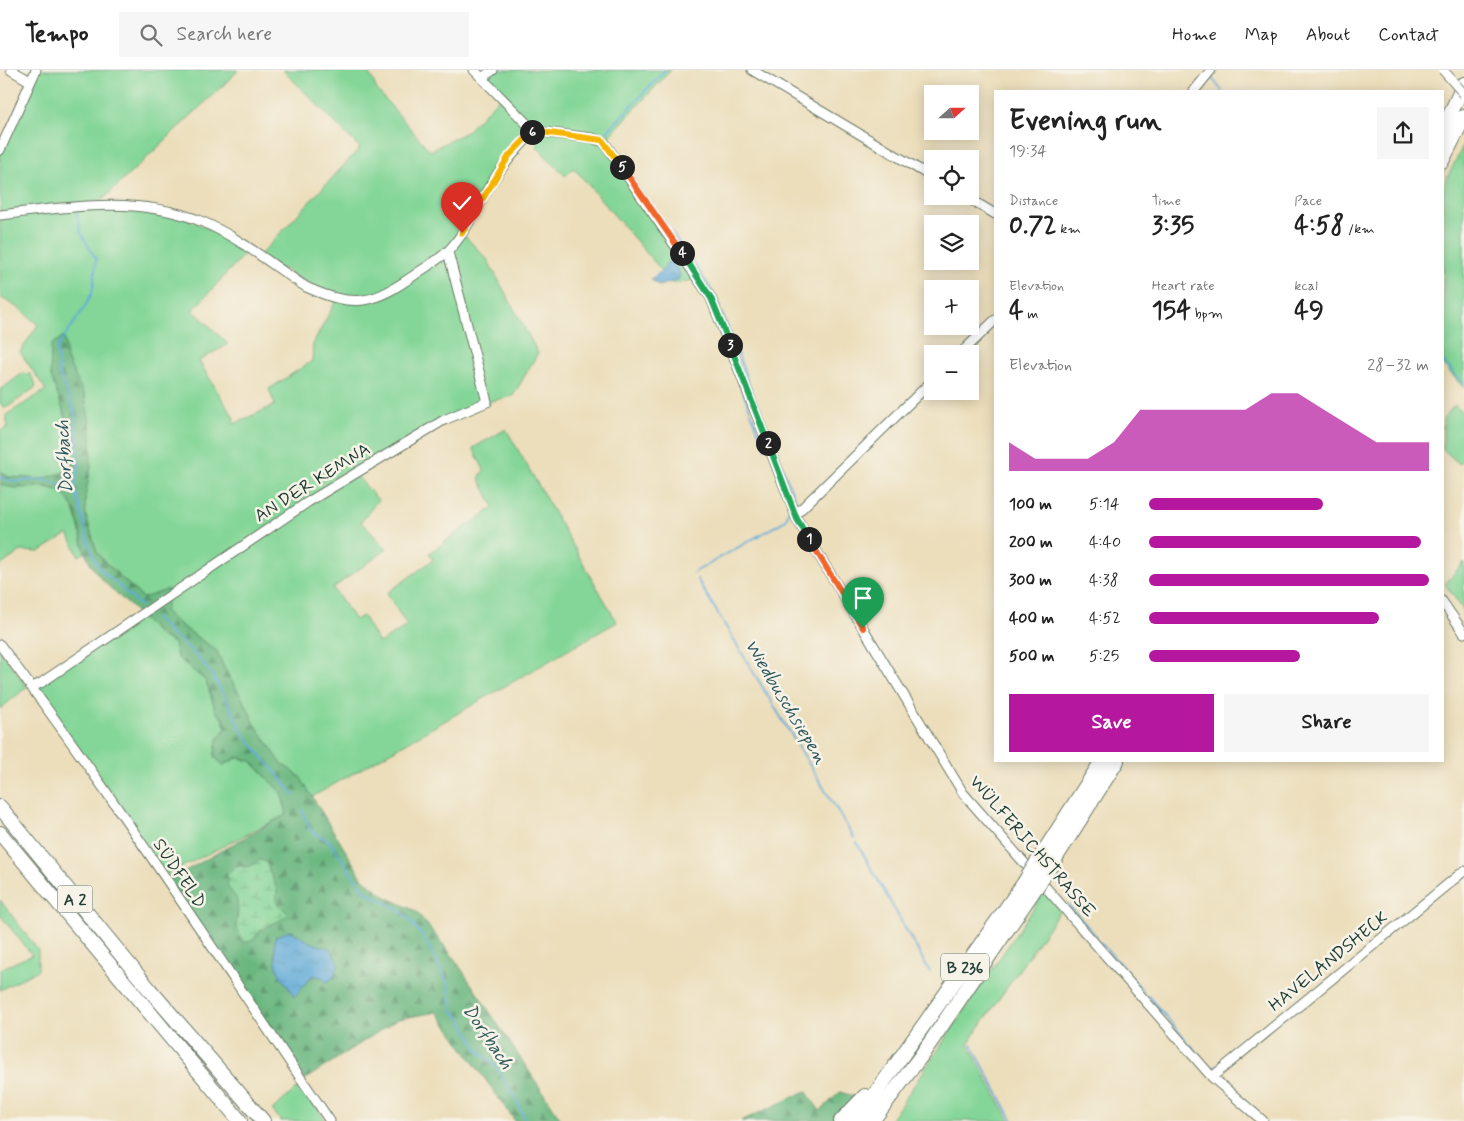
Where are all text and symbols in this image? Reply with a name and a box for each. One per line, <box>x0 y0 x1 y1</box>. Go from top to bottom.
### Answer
search box <box>119 12 469 57</box>
text: Tempo <box>25 19 89 50</box>
icon: search <box>137 21 165 49</box>
text: Search here <box>177 22 272 47</box>
text: Home <box>1172 23 1217 47</box>
text: Map <box>1245 23 1278 47</box>
text: About <box>1306 23 1350 47</box>
text: Contact <box>1378 23 1439 47</box>
north arrow <box>924 85 979 140</box>
map controls <box>924 85 979 400</box>
text: Evening run <box>1009 103 1162 140</box>
button: share <box>1377 107 1429 159</box>
pin: 6 <box>520 120 544 144</box>
text: 6 <box>529 123 536 141</box>
text: 19:34 <box>1009 141 1047 162</box>
button: locate <box>924 150 979 205</box>
pin: 5 <box>610 154 634 180</box>
text: 5 <box>618 158 627 176</box>
pin <box>441 182 483 233</box>
icon: check <box>448 189 476 217</box>
text: Distance <box>1009 192 1058 210</box>
text: Time <box>1152 192 1181 210</box>
text: Pace <box>1294 192 1322 210</box>
text: 0.72 <box>1009 210 1057 243</box>
text: 3:35 <box>1152 210 1194 243</box>
text: 4:58 <box>1294 210 1344 243</box>
button: layers <box>924 215 979 270</box>
text: km <box>1057 220 1081 238</box>
text: /km <box>1344 220 1375 238</box>
pin: 4 <box>670 240 694 266</box>
text: 4 <box>678 244 687 262</box>
text: Elevation <box>1009 277 1064 295</box>
text: Heart rate <box>1152 277 1215 295</box>
text: kcal <box>1294 277 1318 295</box>
button: + <box>924 280 979 335</box>
text: 4 <box>1009 295 1024 328</box>
text: 154 <box>1152 295 1191 328</box>
text: 49 <box>1294 295 1324 328</box>
text: m <box>1024 305 1039 323</box>
text: bpm <box>1191 305 1223 323</box>
pin: 3 <box>718 332 742 358</box>
text: 3 <box>727 336 734 354</box>
button: − <box>924 345 979 400</box>
text: Elevation <box>1009 355 1072 376</box>
text: 28–32 m <box>1367 355 1429 376</box>
water label: Dorfbach <box>50 419 79 494</box>
pin: 2 <box>756 430 780 456</box>
text: 2 <box>765 434 772 452</box>
street label: AN DER KEMNA <box>250 438 375 528</box>
text: 100 m <box>1009 494 1052 515</box>
text: 5:14 <box>1089 494 1120 515</box>
pin: 1 <box>796 526 822 552</box>
text: 1 <box>806 530 813 548</box>
text: 200 m <box>1009 532 1053 553</box>
text: 4:40 <box>1089 532 1121 553</box>
text: 300 m <box>1009 570 1052 591</box>
text: 4:38 <box>1089 570 1119 591</box>
pin <box>842 577 884 628</box>
icon: arrive <box>849 584 877 612</box>
text: 400 m <box>1009 608 1054 629</box>
text: 4:52 <box>1089 608 1121 629</box>
water label: Wiedbuschsiepen <box>739 635 833 769</box>
text: 500 m <box>1009 646 1054 667</box>
text: 5:25 <box>1089 646 1119 667</box>
button: Save <box>1009 694 1214 752</box>
button: Share <box>1224 694 1429 752</box>
street label: WÜLFERICHSTRASSE <box>964 770 1101 923</box>
street label: SÜDFELD <box>147 834 211 913</box>
road number: A 2 <box>58 886 92 912</box>
street label: HAVELANDSHECK <box>1264 906 1393 1017</box>
road number: B 236 <box>941 954 989 980</box>
water label: Dorfbach <box>457 999 519 1075</box>

